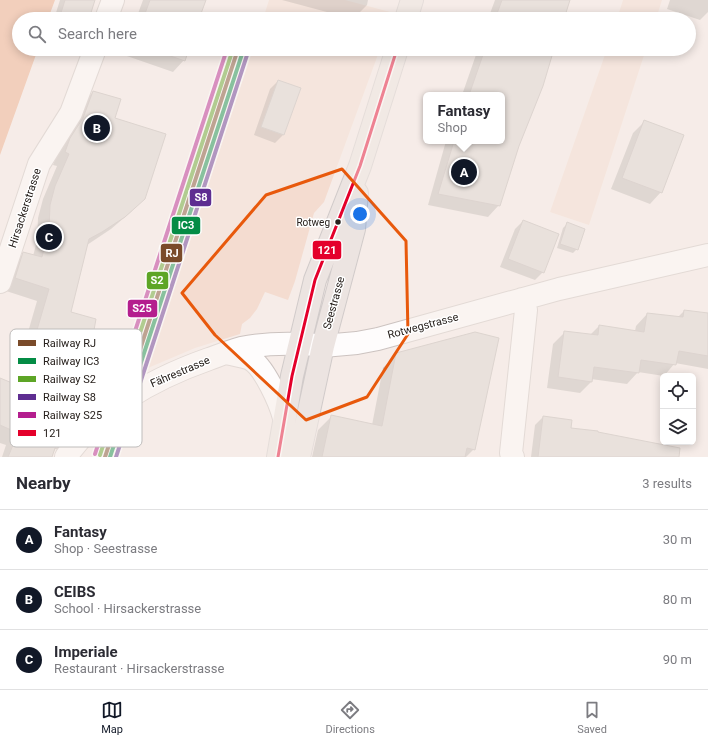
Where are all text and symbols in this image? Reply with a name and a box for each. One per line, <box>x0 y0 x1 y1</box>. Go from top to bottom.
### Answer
search box <box>12 12 696 56</box>
icon: search <box>26 23 48 45</box>
text: Search here <box>58 25 137 43</box>
popup <box>423 92 505 144</box>
text: Fantasy <box>438 102 490 120</box>
pin: B <box>84 113 110 143</box>
text: Shop <box>438 120 467 135</box>
pin: A <box>451 157 477 187</box>
street label: Hirsackerstrasse <box>6 167 44 249</box>
line badge: S8 <box>189 188 212 207</box>
text: S8 <box>194 191 208 204</box>
your location <box>350 204 370 224</box>
line badge: IC3 <box>171 216 201 235</box>
place label: Rotweg <box>296 217 330 228</box>
marker: Rotweg <box>333 217 343 227</box>
text: IC3 <box>178 219 194 232</box>
pin: C <box>36 222 62 252</box>
line badge: 121 <box>312 240 342 260</box>
line badge: RJ <box>160 243 183 263</box>
text: 121 <box>318 244 336 257</box>
text: RJ <box>165 247 179 260</box>
line badge: S2 <box>146 271 169 290</box>
text: S2 <box>150 274 164 287</box>
street label: Seestrasse <box>321 275 347 331</box>
line badge: S25 <box>127 299 158 318</box>
text: S25 <box>132 302 152 315</box>
street label: Rotwegstrasse <box>386 310 460 342</box>
legend <box>10 329 142 447</box>
text: Railway RJ <box>43 337 96 350</box>
street label: Fährestrasse <box>148 354 212 390</box>
text: Railway IC3 <box>43 355 100 368</box>
text: Railway S2 <box>43 373 96 386</box>
map controls <box>660 373 696 445</box>
button: locate <box>660 373 696 409</box>
text: Railway S8 <box>43 391 96 404</box>
text: Railway S25 <box>43 409 102 422</box>
button: layers <box>660 409 696 445</box>
text: 121 <box>43 427 62 440</box>
text: Nearby <box>16 473 71 493</box>
text: 3 results <box>642 476 692 491</box>
text: Fantasy <box>54 523 107 541</box>
text: A <box>25 532 33 547</box>
text: 30 m <box>663 532 692 547</box>
text: Shop · Seestrasse <box>54 541 157 556</box>
text: CEIBS <box>54 583 95 601</box>
text: B <box>25 592 33 607</box>
text: 80 m <box>663 592 692 607</box>
text: School · Hirsackerstrasse <box>54 601 201 616</box>
text: Imperiale <box>54 643 117 661</box>
text: C <box>25 652 33 667</box>
text: 90 m <box>663 652 692 667</box>
text: Restaurant · Hirsackerstrasse <box>54 661 224 676</box>
tab: Map <box>101 699 123 736</box>
tab: Directions <box>325 699 375 736</box>
tab: Saved <box>577 699 607 736</box>

